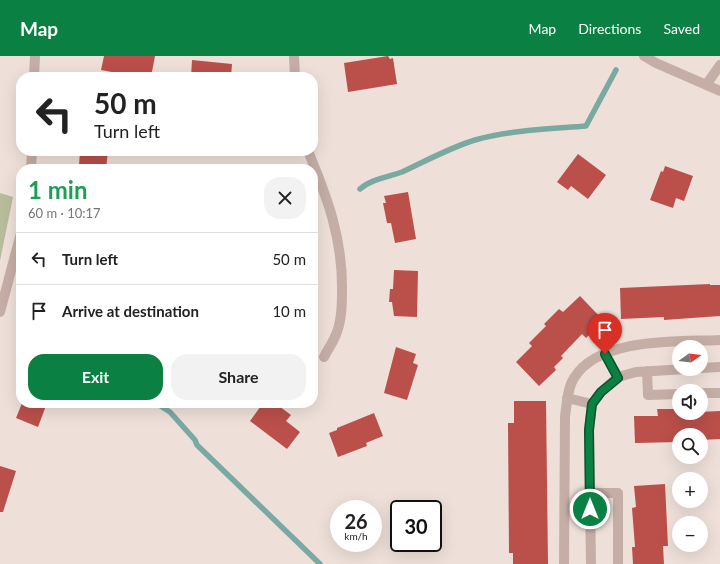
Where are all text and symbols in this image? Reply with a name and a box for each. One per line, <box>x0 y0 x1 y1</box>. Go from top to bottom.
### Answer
text: Map <box>20 17 58 40</box>
text: Map <box>529 20 556 37</box>
text: Directions <box>578 20 641 37</box>
text: Saved <box>663 20 700 37</box>
text: 50 m <box>94 86 157 120</box>
icon: left <box>28 88 80 140</box>
text: Turn left <box>94 120 160 142</box>
text: 1 min <box>28 175 88 204</box>
button: close <box>264 177 306 219</box>
text: 60 m · 10:17 <box>28 205 101 221</box>
icon: left <box>28 248 50 270</box>
text: Turn left <box>62 250 118 268</box>
text: 50 m <box>272 250 306 268</box>
icon: arrive <box>28 300 50 322</box>
text: Arrive at destination <box>62 302 199 320</box>
text: 10 m <box>272 302 306 320</box>
pin <box>588 313 622 354</box>
icon: arrive <box>594 319 616 341</box>
north arrow <box>672 340 708 376</box>
map controls <box>672 340 708 552</box>
button: Exit <box>28 354 163 400</box>
button: Share <box>171 354 306 400</box>
button: sound <box>672 384 708 420</box>
button: search <box>672 428 708 464</box>
button: + <box>672 472 708 508</box>
position arrow <box>569 488 611 530</box>
speed limit sign: 30 <box>390 500 442 552</box>
text: 26 <box>344 509 368 533</box>
button: − <box>672 516 708 552</box>
text: km/h <box>344 530 368 542</box>

